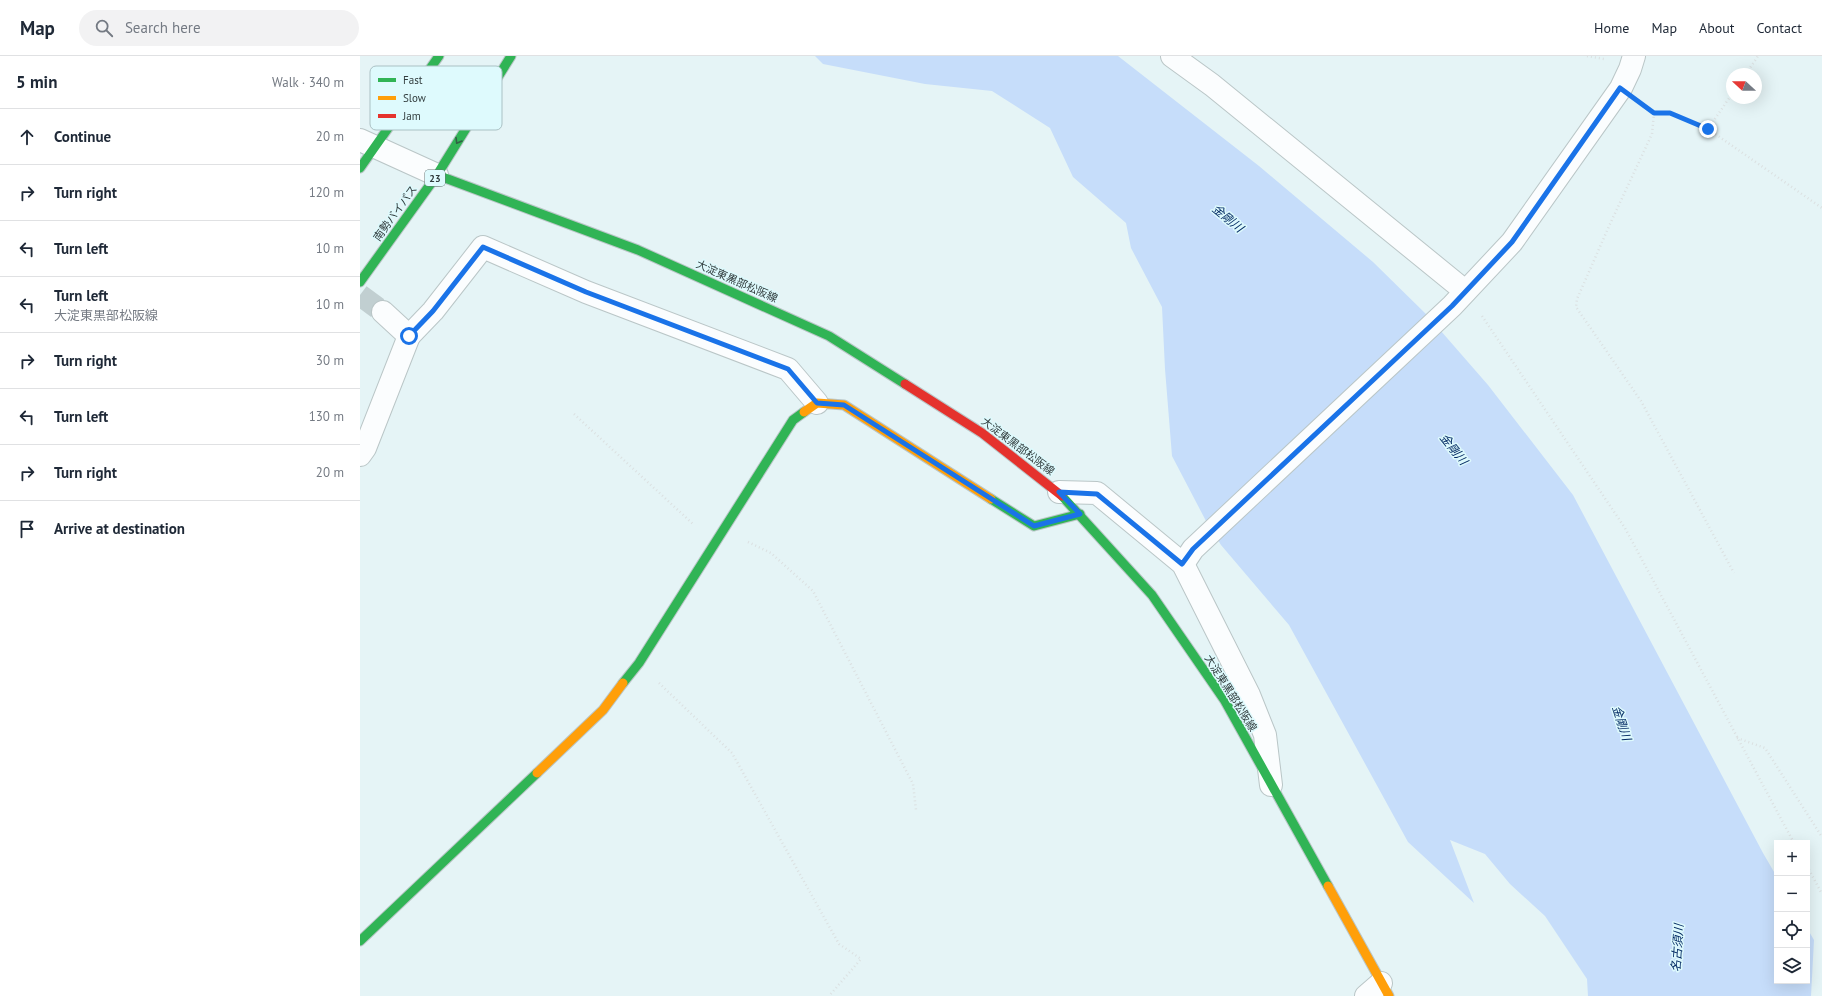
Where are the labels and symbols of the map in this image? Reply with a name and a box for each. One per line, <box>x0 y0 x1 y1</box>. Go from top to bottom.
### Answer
legend <box>370 66 502 130</box>
north arrow <box>1726 68 1762 104</box>
text: Fast <box>403 73 423 87</box>
text: Slow <box>403 91 426 105</box>
text: Jam <box>402 109 421 123</box>
route end <box>1699 120 1717 138</box>
one-way arrow <box>455 137 463 144</box>
road number: 23 <box>425 170 445 186</box>
street label: 南勢バイパス <box>370 182 420 244</box>
water label: 金剛川 <box>1209 201 1248 237</box>
street label: 大淀東黒部松阪線 <box>694 257 780 305</box>
route start <box>400 327 418 345</box>
street label: 大淀東黒部松阪線 <box>979 414 1057 478</box>
water label: 金剛川 <box>1437 430 1472 469</box>
street label: 大淀東黒部松阪線 <box>1202 652 1260 734</box>
water label: 金剛川 <box>1609 704 1635 744</box>
water label: 名古須川 <box>1668 922 1686 972</box>

